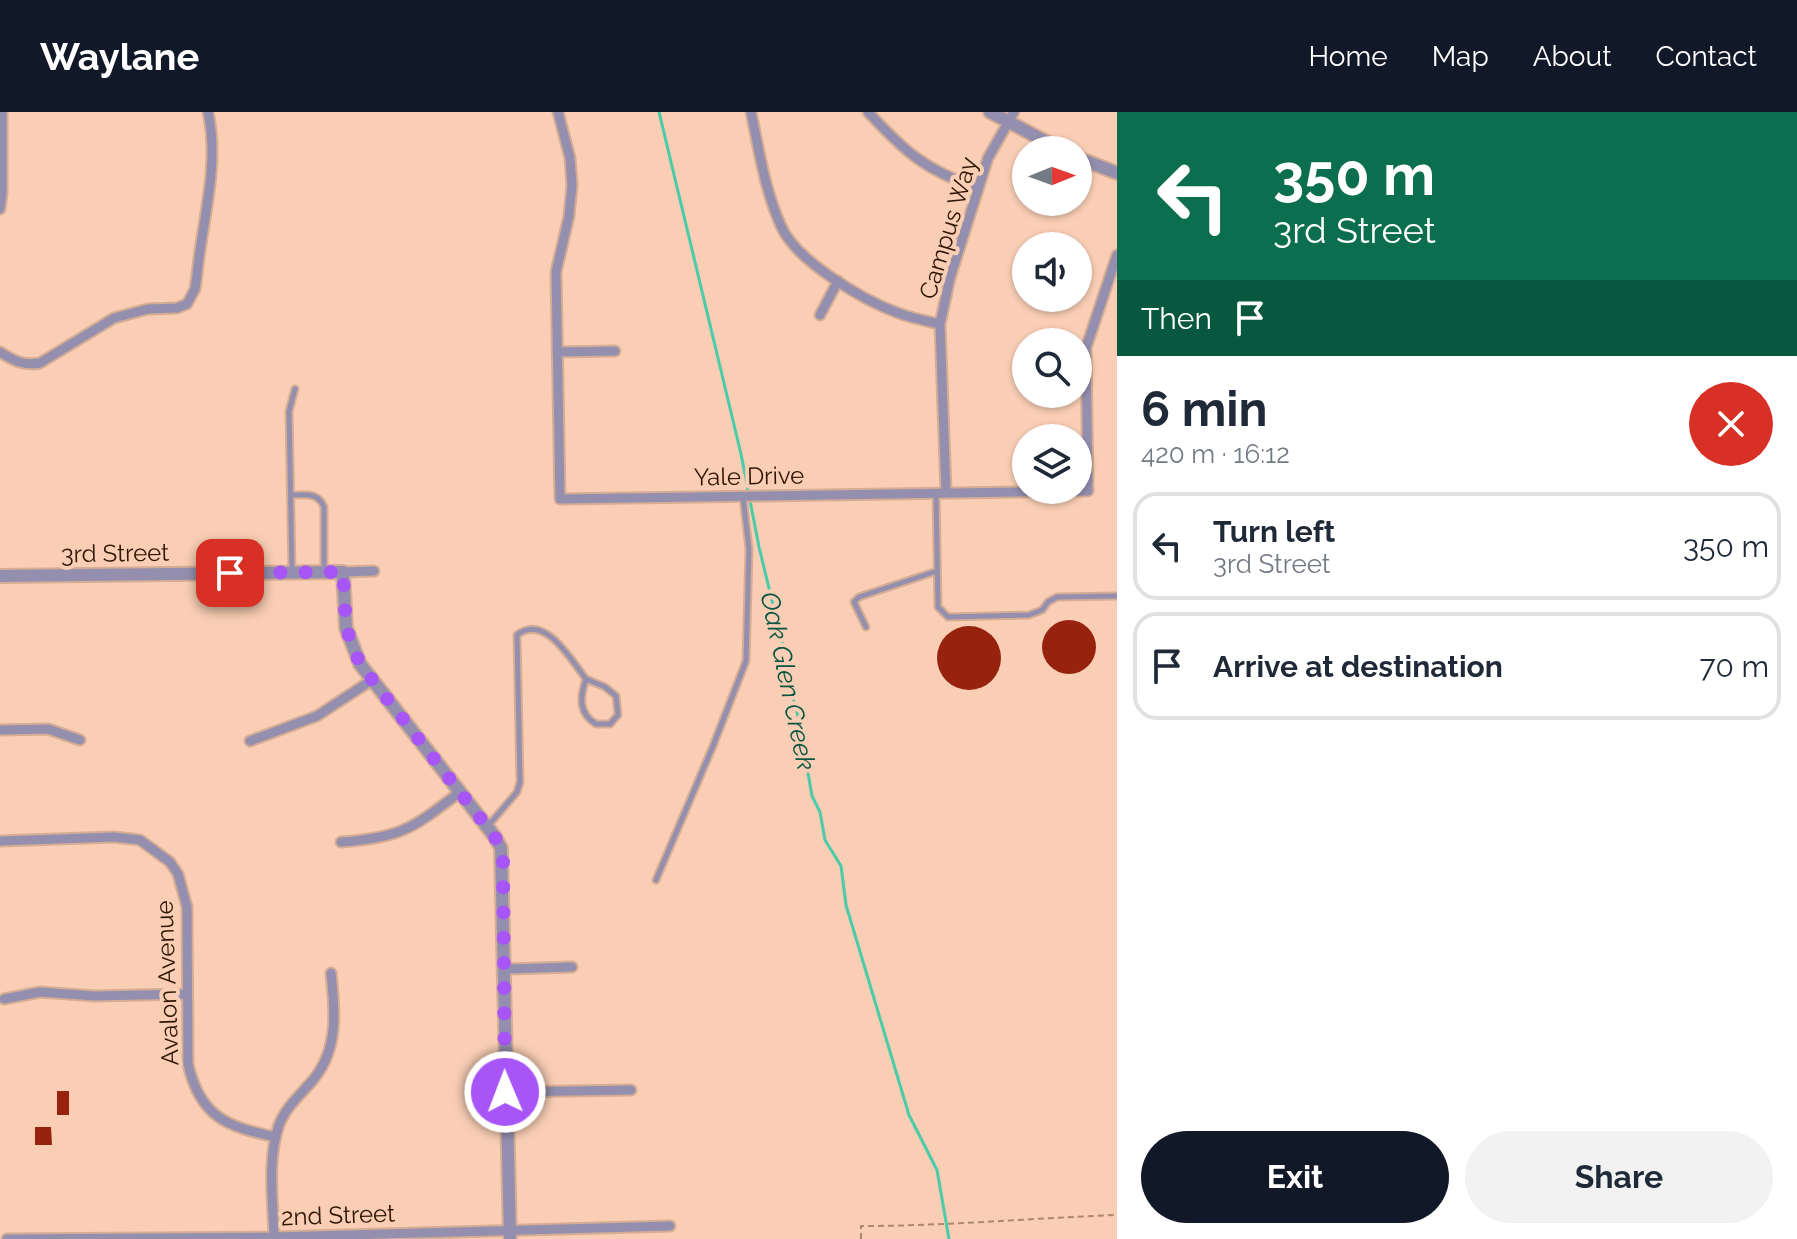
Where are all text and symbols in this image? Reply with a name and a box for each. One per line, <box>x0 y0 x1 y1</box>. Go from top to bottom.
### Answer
text: Waylane <box>40 34 199 79</box>
text: Home <box>1308 40 1388 73</box>
text: Map <box>1432 40 1489 73</box>
text: About <box>1533 40 1612 73</box>
text: Contact <box>1656 40 1757 73</box>
north arrow <box>1012 136 1092 216</box>
map controls <box>1012 136 1092 504</box>
text: 350 m <box>1273 142 1435 208</box>
icon: left <box>1141 144 1245 248</box>
street label: Campus Way <box>913 153 983 303</box>
text: 3rd Street <box>1273 209 1436 251</box>
button: sound <box>1012 232 1092 312</box>
icon: arrive <box>1228 296 1272 340</box>
text: Then <box>1141 301 1212 336</box>
button: search <box>1012 328 1092 408</box>
text: 6 min <box>1141 381 1268 437</box>
button: close <box>1689 382 1773 466</box>
button: layers <box>1012 424 1092 504</box>
text: 420 m · 16:12 <box>1141 439 1290 469</box>
street label: Yale Drive <box>693 461 805 491</box>
text: Turn left <box>1213 514 1335 549</box>
icon: left <box>1145 524 1189 568</box>
text: 350 m <box>1683 529 1769 564</box>
street label: 3rd Street <box>61 538 169 568</box>
pin <box>196 539 264 607</box>
text: 3rd Street <box>1213 549 1331 579</box>
icon: arrive <box>208 551 252 595</box>
water label: Oak Glen Creek <box>754 589 822 773</box>
icon: arrive <box>1145 644 1189 688</box>
text: Arrive at destination <box>1213 649 1503 684</box>
text: 70 m <box>1699 649 1769 684</box>
street label: Avalon Avenue <box>150 900 184 1066</box>
position arrow <box>463 1050 547 1134</box>
button: Exit <box>1141 1131 1449 1223</box>
button: Share <box>1465 1131 1773 1223</box>
street label: 2nd Street <box>280 1199 396 1231</box>

